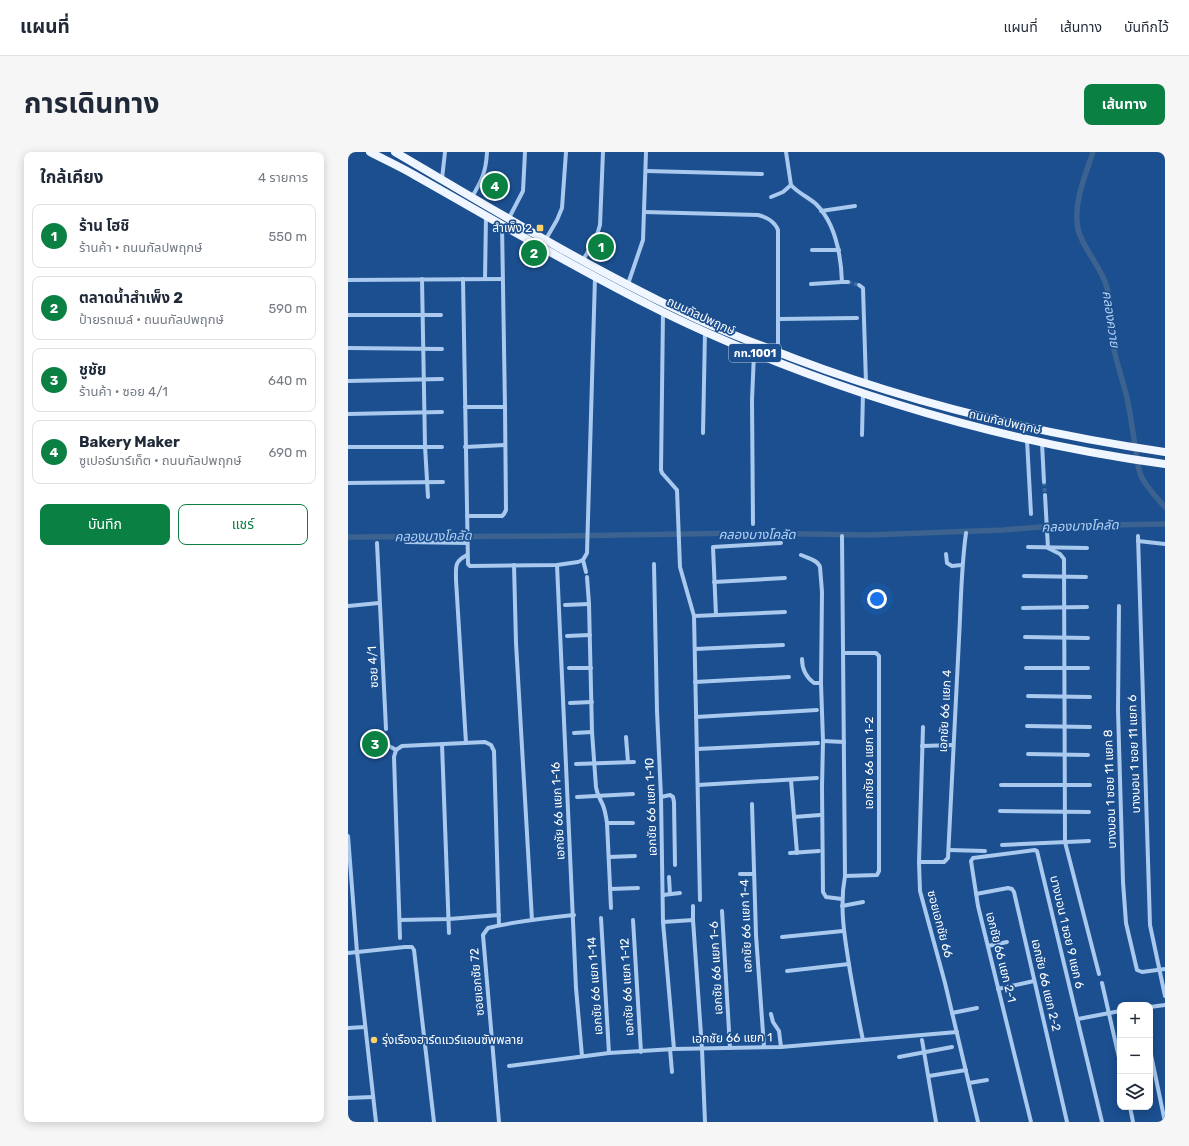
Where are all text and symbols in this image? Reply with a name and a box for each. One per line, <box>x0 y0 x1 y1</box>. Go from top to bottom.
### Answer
text: แผนที่ <box>20 15 70 38</box>
text: แผนที่ <box>1004 19 1038 36</box>
text: เส้นทาง <box>1060 19 1102 36</box>
text: บันทึกไว้ <box>1124 19 1169 36</box>
button: เส้นทาง <box>1084 84 1165 125</box>
text: การเดินทาง <box>24 87 159 120</box>
text: ใกล้เคียง <box>40 167 103 187</box>
text: 4 รายการ <box>258 170 308 185</box>
pin: 4 <box>482 171 508 201</box>
text: ร้าน โฮชิ <box>79 217 129 235</box>
place label: สำเพ็ง 2 <box>492 221 532 235</box>
marker: สำเพ็ง 2 <box>535 223 545 233</box>
text: 1 <box>51 229 57 244</box>
text: 550 m <box>269 229 307 244</box>
pin: 1 <box>588 232 614 262</box>
pin: 2 <box>521 238 547 268</box>
text: ร้านค้า · ถนนกัลปพฤกษ์ <box>79 240 202 255</box>
text: ตลาดน้ำสำเพ็ง 2 <box>79 289 183 307</box>
water label: คลองควาย <box>1100 290 1123 350</box>
street label: ถนนกัลปพฤกษ์ <box>665 294 738 338</box>
text: 2 <box>50 301 58 316</box>
text: 590 m <box>269 301 307 316</box>
text: ป้ายรถเมล์ · ถนนกัลปพฤกษ์ <box>79 312 224 327</box>
road number: กท.1001 <box>729 344 781 362</box>
text: ชูชัย <box>79 361 106 379</box>
text: 3 <box>50 373 58 388</box>
text: 640 m <box>268 373 307 388</box>
text: ร้านค้า · ซอย 4/1 <box>79 384 168 399</box>
street label: ถนนกัลปพฤกษ์ <box>968 407 1043 437</box>
text: Bakery Maker <box>79 433 180 451</box>
text: 4 <box>50 445 58 460</box>
text: 690 m <box>268 445 307 460</box>
text: ซูเปอร์มาร์เก็ต · ถนนกัลปพฤกษ์ <box>79 453 242 468</box>
button: บันทึก <box>40 504 170 545</box>
button: แชร์ <box>178 504 308 545</box>
water label: คลองบางโคลัด <box>1041 517 1120 535</box>
water label: คลองบางโคลัด <box>718 527 797 542</box>
water label: คลองบางโคลัด <box>394 528 473 544</box>
your location <box>867 589 887 609</box>
street label: ซอย 4/1 <box>365 646 381 688</box>
street label: เอกชัย 66 แยก 4 <box>936 669 954 753</box>
street label: บางบอน 1 ซอย 11 แยก 6 <box>1125 694 1143 814</box>
street label: เอกชัย 66 แยก 1-2 <box>862 717 876 809</box>
pin: 3 <box>362 729 388 759</box>
street label: บางบอน 1 ซอย 11 แยก 8 <box>1101 729 1119 849</box>
street label: เอกชัย 66 แยก 1-10 <box>642 757 660 857</box>
street label: เอกชัย 66 แยก 1-16 <box>548 762 568 860</box>
street label: บางบอน 1 ซอย 9 แยก 6 <box>1047 874 1087 990</box>
street label: เอกชัย 66 แยก 1-4 <box>737 878 755 973</box>
street label: ซอยเอกชัย 66 <box>924 889 956 959</box>
street label: เอกชัย 66 แยก 2-1 <box>983 910 1019 1004</box>
street label: เอกชัย 66 แยก 1-6 <box>707 921 725 1015</box>
street label: เอกชัย 66 แยก 1-14 <box>585 936 605 1036</box>
street label: เอกชัย 66 แยก 2-2 <box>1029 937 1063 1033</box>
street label: เอกชัย 66 แยก 1-12 <box>617 938 637 1036</box>
street label: ซอยเอกชัย 72 <box>467 947 487 1017</box>
map controls <box>1117 1002 1153 1110</box>
button: + <box>1117 1002 1153 1038</box>
street label: เอกชัย 66 แยก 1 <box>692 1030 772 1046</box>
place label: รุ่งเรืองฮาร์ดแวร์แอนซัพพลาย <box>382 1033 523 1047</box>
marker: รุ่งเรืองฮาร์ดแวร์แอนซัพพลาย <box>369 1035 379 1045</box>
button: − <box>1117 1038 1153 1074</box>
button: layers <box>1117 1074 1153 1110</box>

